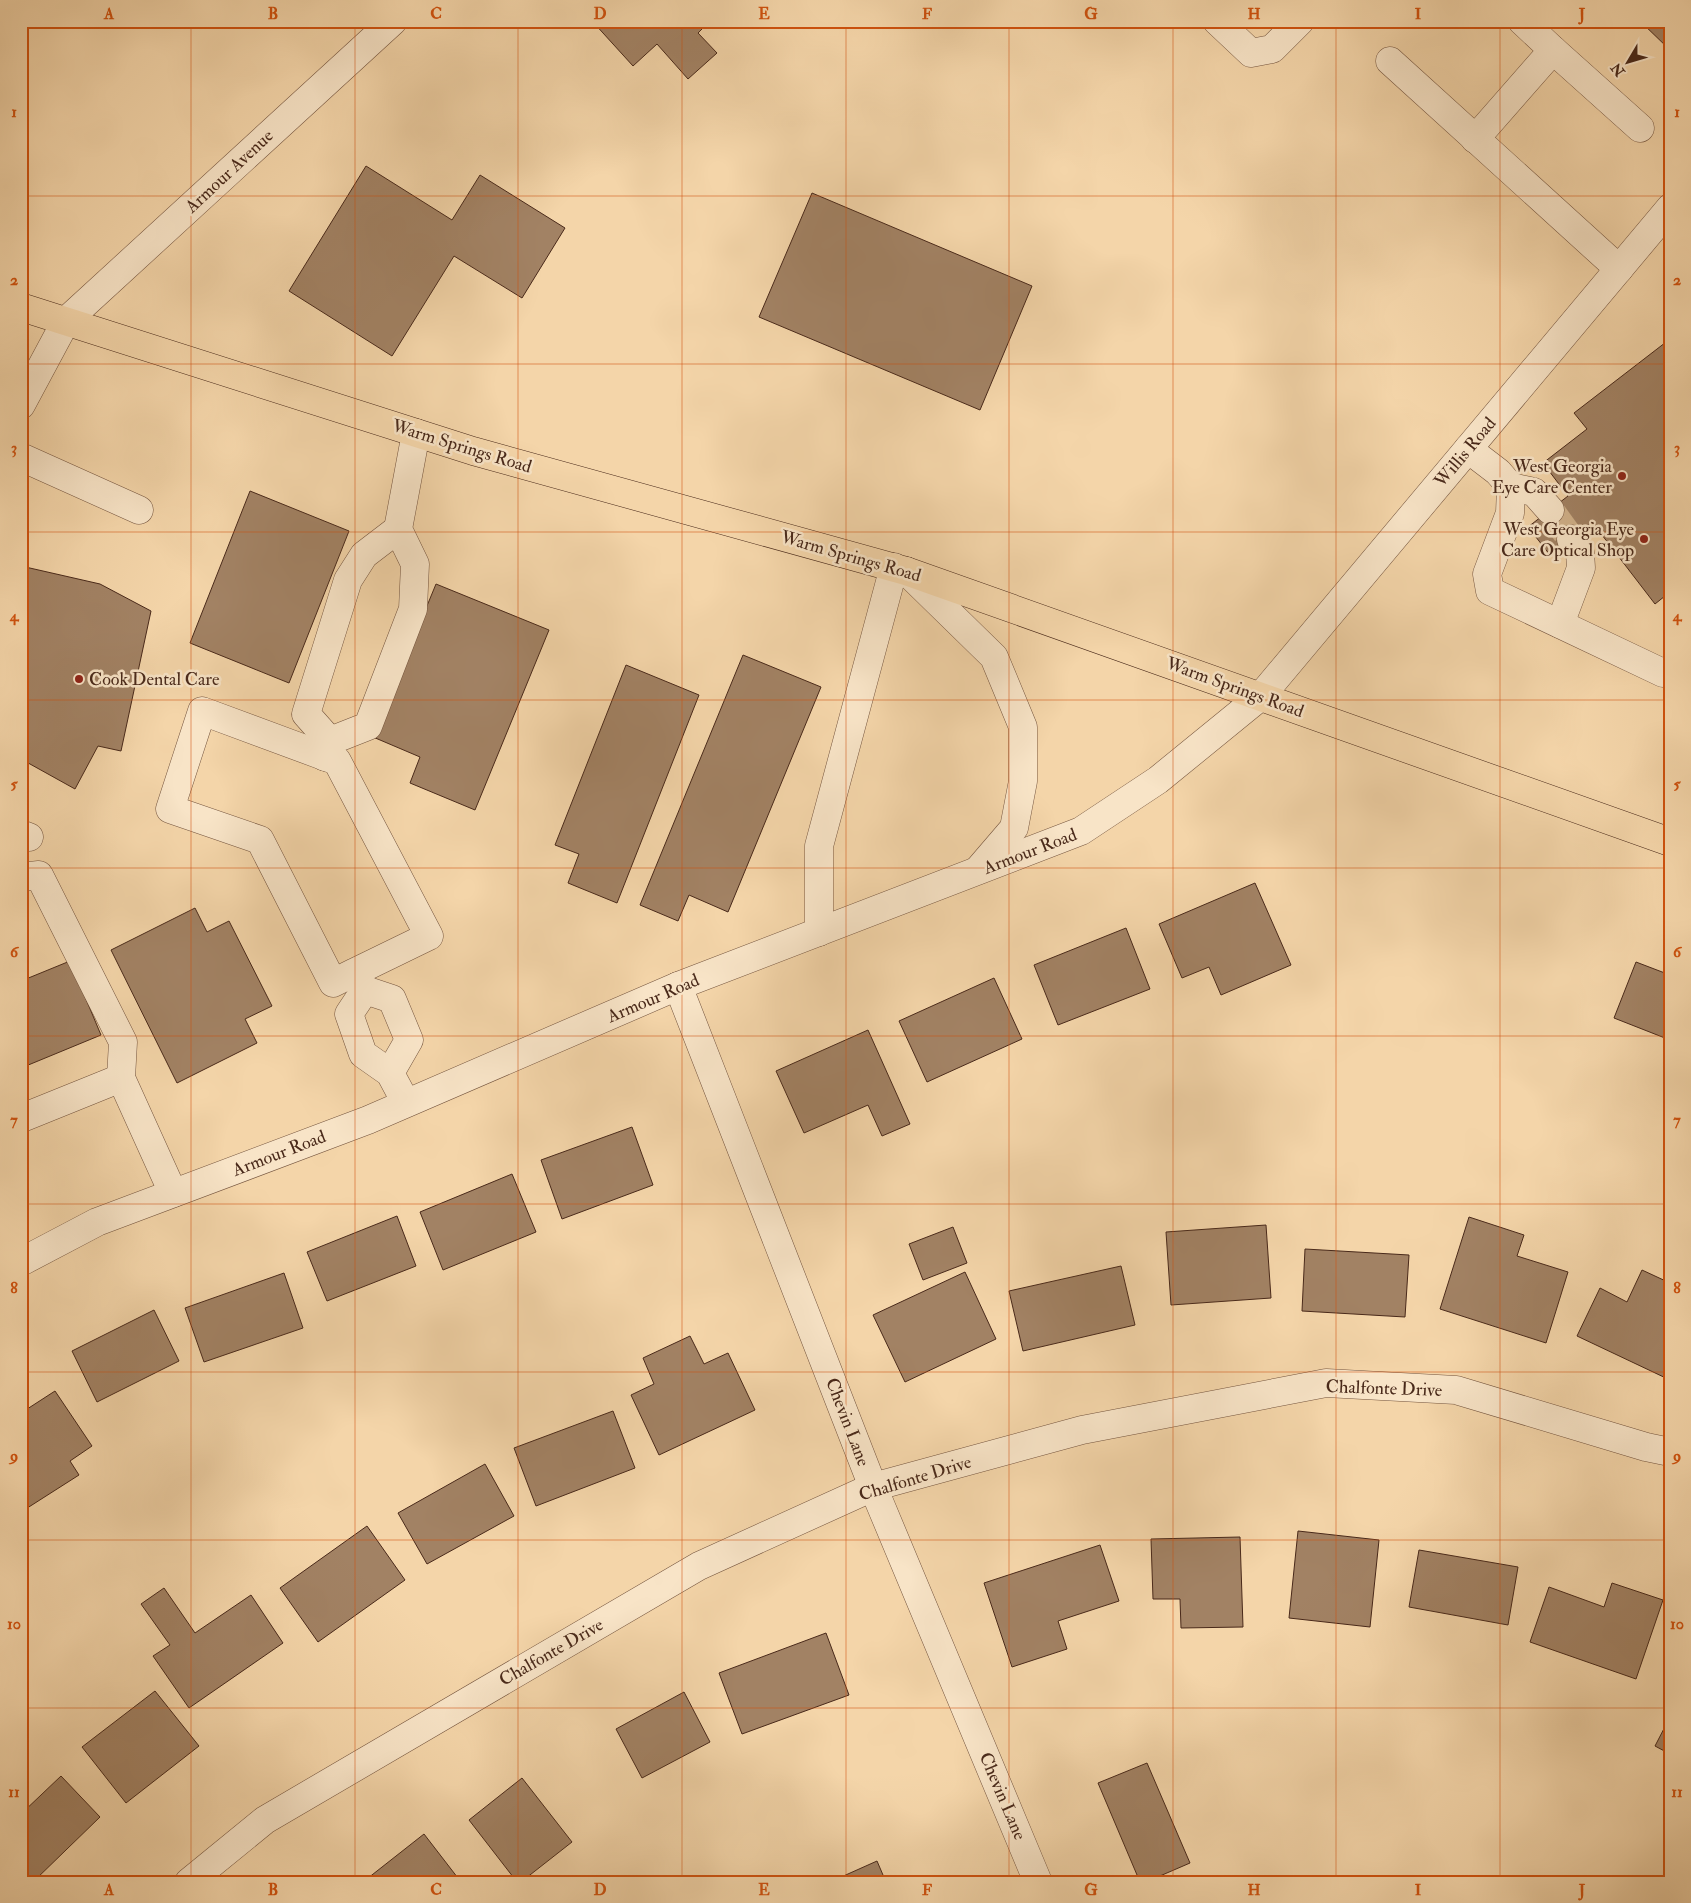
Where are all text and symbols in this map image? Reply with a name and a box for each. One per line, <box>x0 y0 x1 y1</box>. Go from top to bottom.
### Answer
text: A <box>103 4 115 24</box>
text: B <box>268 4 278 24</box>
text: C <box>430 4 442 24</box>
text: D <box>593 4 607 24</box>
text: E <box>758 4 770 24</box>
text: F <box>922 4 932 24</box>
text: G <box>1084 4 1098 24</box>
text: H <box>1247 4 1261 24</box>
text: I <box>1415 4 1422 24</box>
text: J <box>1578 4 1586 25</box>
north arrow <box>1604 38 1654 88</box>
text: N <box>1607 59 1629 81</box>
text: 1 <box>11 102 17 122</box>
text: 1 <box>1674 102 1680 122</box>
street label: Armour Avenue <box>180 124 279 219</box>
text: 2 <box>10 270 18 290</box>
text: 2 <box>1673 270 1681 290</box>
street label: Willis Road <box>1429 412 1502 493</box>
street label: Warm Springs Road <box>388 414 535 479</box>
text: 3 <box>11 438 17 458</box>
text: 3 <box>1674 438 1680 458</box>
place label: West Georgia Eye Care Center <box>1492 455 1613 499</box>
marker: West Georgia Eye Care Center <box>1616 470 1628 482</box>
place label: West Georgia Eye Care Optical Shop <box>1501 518 1634 562</box>
street label: Warm Springs Road <box>777 525 924 588</box>
marker: West Georgia Eye Care Optical Shop <box>1638 533 1650 545</box>
text: 4 <box>9 606 20 626</box>
text: 4 <box>1672 606 1683 626</box>
street label: Warm Springs Road <box>1162 652 1307 723</box>
place label: Cook Dental Care <box>89 668 220 691</box>
marker: Cook Dental Care <box>73 673 85 685</box>
text: 5 <box>10 774 18 794</box>
text: 5 <box>1673 774 1681 794</box>
street label: Armour Road <box>979 823 1080 880</box>
text: 6 <box>10 942 20 962</box>
text: 6 <box>1673 942 1683 962</box>
street label: Armour Road <box>603 969 703 1029</box>
text: 7 <box>10 1110 18 1130</box>
text: 7 <box>1673 1110 1681 1130</box>
street label: Armour Road <box>228 1125 329 1182</box>
text: 8 <box>10 1278 18 1298</box>
text: 8 <box>1673 1278 1681 1298</box>
street label: Chevin Lane <box>820 1375 875 1470</box>
street label: Chalfonte Drive <box>1325 1375 1443 1402</box>
text: 9 <box>8 1446 18 1466</box>
text: 9 <box>1671 1446 1681 1466</box>
street label: Chalfonte Drive <box>856 1450 975 1507</box>
street label: Chalfonte Drive <box>495 1613 608 1692</box>
text: 10 <box>7 1614 21 1634</box>
text: 10 <box>1670 1614 1684 1634</box>
street label: Chevin Lane <box>974 1749 1031 1844</box>
text: 11 <box>8 1782 20 1802</box>
text: 11 <box>1671 1782 1683 1802</box>
text: A <box>103 1880 115 1900</box>
text: B <box>268 1880 278 1900</box>
text: C <box>430 1880 442 1900</box>
text: D <box>593 1880 607 1900</box>
text: E <box>758 1880 770 1900</box>
text: F <box>922 1880 932 1900</box>
text: G <box>1084 1880 1098 1900</box>
text: H <box>1247 1880 1261 1900</box>
text: I <box>1415 1880 1422 1900</box>
text: J <box>1578 1880 1586 1901</box>

